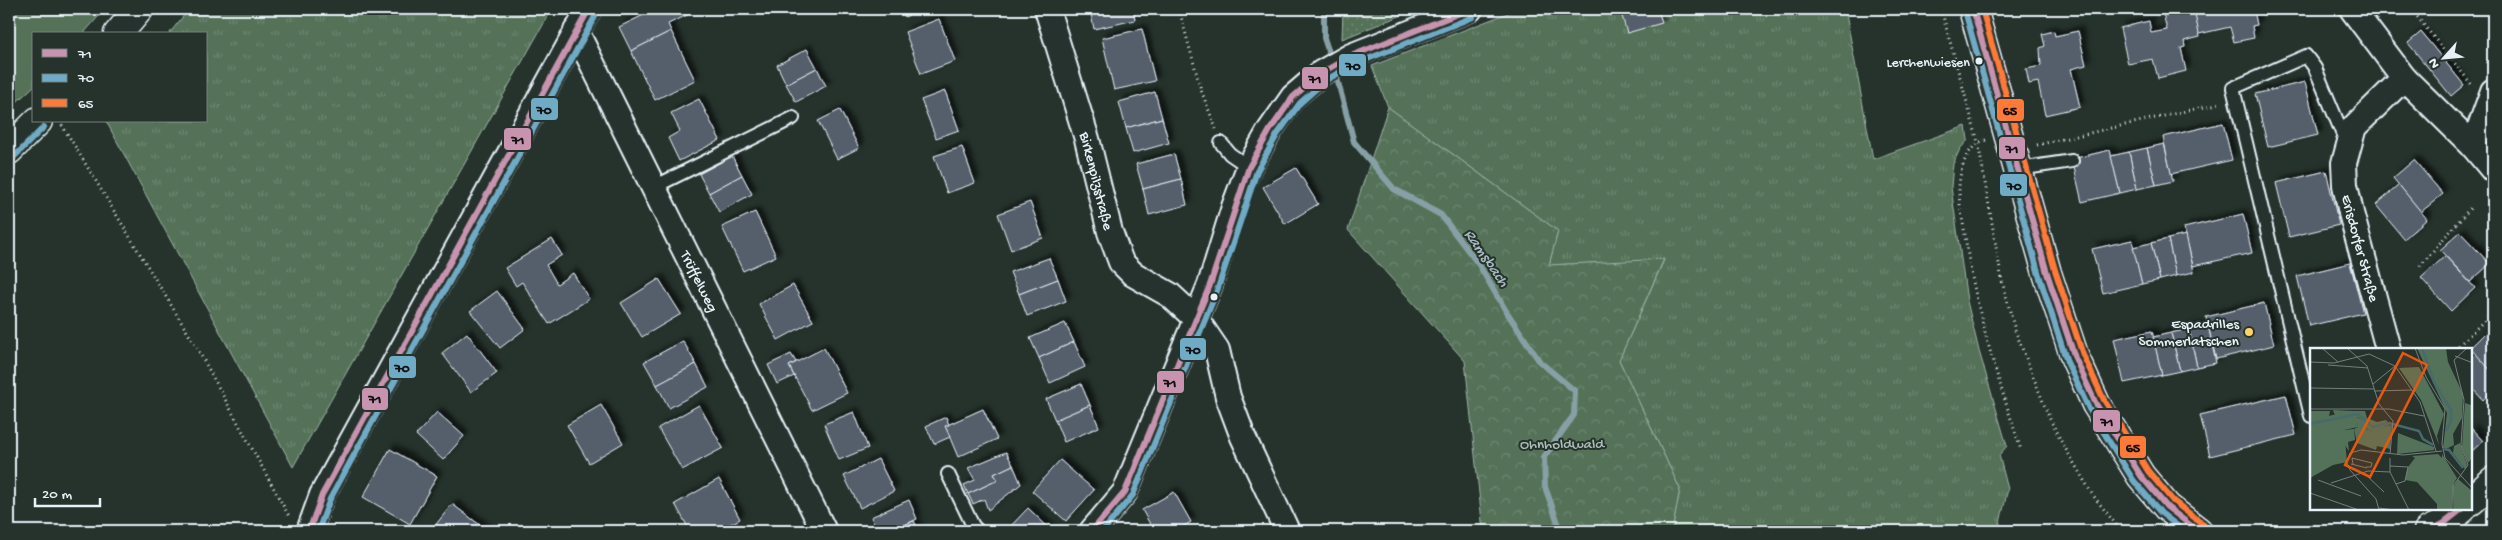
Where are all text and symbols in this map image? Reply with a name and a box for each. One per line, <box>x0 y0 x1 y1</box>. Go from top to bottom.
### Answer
legend <box>32 32 208 122</box>
north arrow <box>2420 32 2470 82</box>
text: 71 <box>77 46 92 64</box>
line badge: 70 <box>1338 53 1367 77</box>
place label: Lerchenwiesen <box>1886 55 1970 72</box>
text: N <box>2425 55 2444 71</box>
marker: Lerchenwiesen <box>1974 56 1984 66</box>
text: 70 <box>1344 59 1361 76</box>
line badge: 71 <box>1301 66 1329 90</box>
text: 70 <box>77 70 95 88</box>
text: 71 <box>1308 72 1322 89</box>
text: 65 <box>78 96 94 114</box>
line badge: 70 <box>530 97 559 121</box>
line badge: 65 <box>1996 98 2025 122</box>
text: 70 <box>535 103 552 120</box>
text: 65 <box>2003 104 2018 121</box>
line badge: 71 <box>503 127 532 151</box>
street label: Birkenpilzstraße <box>1074 129 1116 232</box>
text: 71 <box>511 133 525 150</box>
line badge: 71 <box>1998 136 2026 160</box>
text: 71 <box>2005 142 2019 159</box>
line badge: 70 <box>1999 173 2028 197</box>
text: 70 <box>2005 179 2022 196</box>
street label: Erisdorfer Straße <box>2336 193 2382 304</box>
water label: Ramsbach <box>1458 227 1512 292</box>
street label: Trüffelweg <box>675 247 721 316</box>
unlabelled marker <box>1209 292 1219 302</box>
place label: Espadrilles Sommerlatschen <box>2139 316 2239 351</box>
marker: Espadrilles Sommerlatschen <box>2243 326 2255 338</box>
line badge: 70 <box>1179 337 1207 361</box>
text: 70 <box>1184 343 1201 360</box>
inset map <box>2310 348 2472 510</box>
line badge: 70 <box>388 355 417 379</box>
text: 70 <box>393 361 410 378</box>
line badge: 71 <box>1156 370 1185 394</box>
text: 71 <box>1163 376 1177 393</box>
line badge: 71 <box>361 387 389 411</box>
text: 71 <box>368 392 382 409</box>
line badge: 71 <box>2092 409 2121 433</box>
text: 71 <box>2100 415 2114 432</box>
line badge: 65 <box>2119 435 2147 459</box>
park label: Ohnholdwald <box>1520 436 1605 454</box>
text: 65 <box>2126 441 2141 458</box>
scale bar <box>35 475 100 507</box>
text: 20 m <box>42 486 72 504</box>

